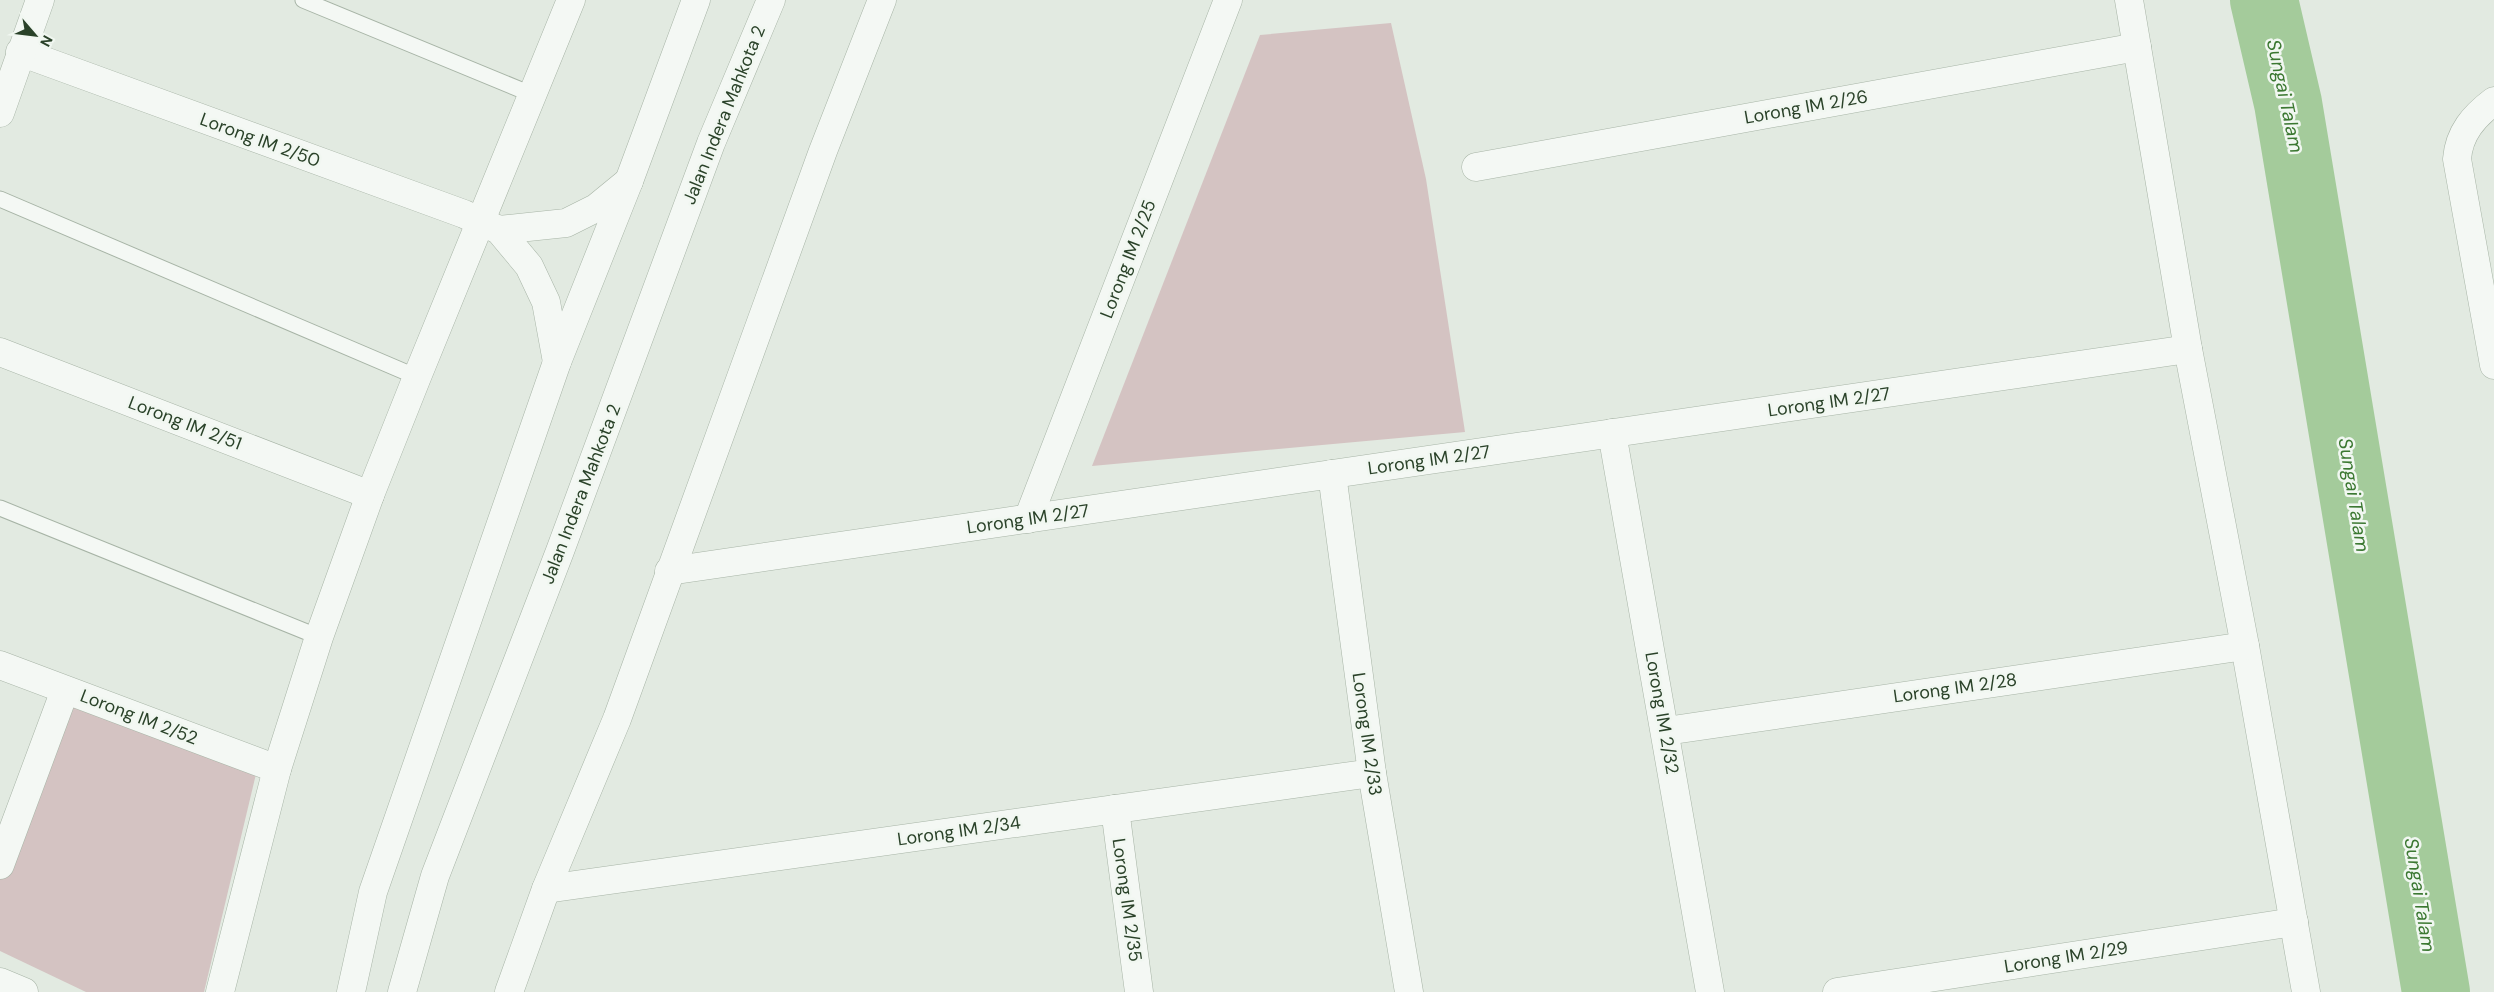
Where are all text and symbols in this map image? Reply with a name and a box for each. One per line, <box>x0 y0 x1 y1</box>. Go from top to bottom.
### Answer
north arrow <box>10 10 60 60</box>
street label: Jalan Indera Mahkota 2 <box>677 22 771 208</box>
text: N <box>36 32 57 50</box>
water label: Sungai Talam <box>2261 37 2309 155</box>
street label: Lorong IM 2/26 <box>1742 84 1870 130</box>
street label: Lorong IM 2/50 <box>197 107 323 173</box>
street label: Lorong IM 2/25 <box>1094 196 1162 322</box>
street label: Lorong IM 2/27 <box>1766 382 1892 422</box>
street label: Lorong IM 2/51 <box>125 390 245 456</box>
street label: Jalan Indera Mahkota 2 <box>536 401 626 587</box>
water label: Sungai Talam <box>2333 436 2375 554</box>
street label: Lorong IM 2/27 <box>1366 440 1492 480</box>
street label: Lorong IM 2/27 <box>965 499 1091 539</box>
street label: Lorong IM 2/32 <box>1639 650 1685 776</box>
street label: Lorong IM 2/28 <box>1892 667 2018 709</box>
street label: Lorong IM 2/33 <box>1346 671 1388 797</box>
street label: Lorong IM 2/52 <box>77 684 201 750</box>
street label: Lorong IM 2/34 <box>896 810 1022 852</box>
water label: Sungai Talam <box>2399 836 2441 954</box>
street label: Lorong IM 2/35 <box>1106 837 1148 963</box>
street label: Lorong IM 2/29 <box>2002 935 2130 979</box>

